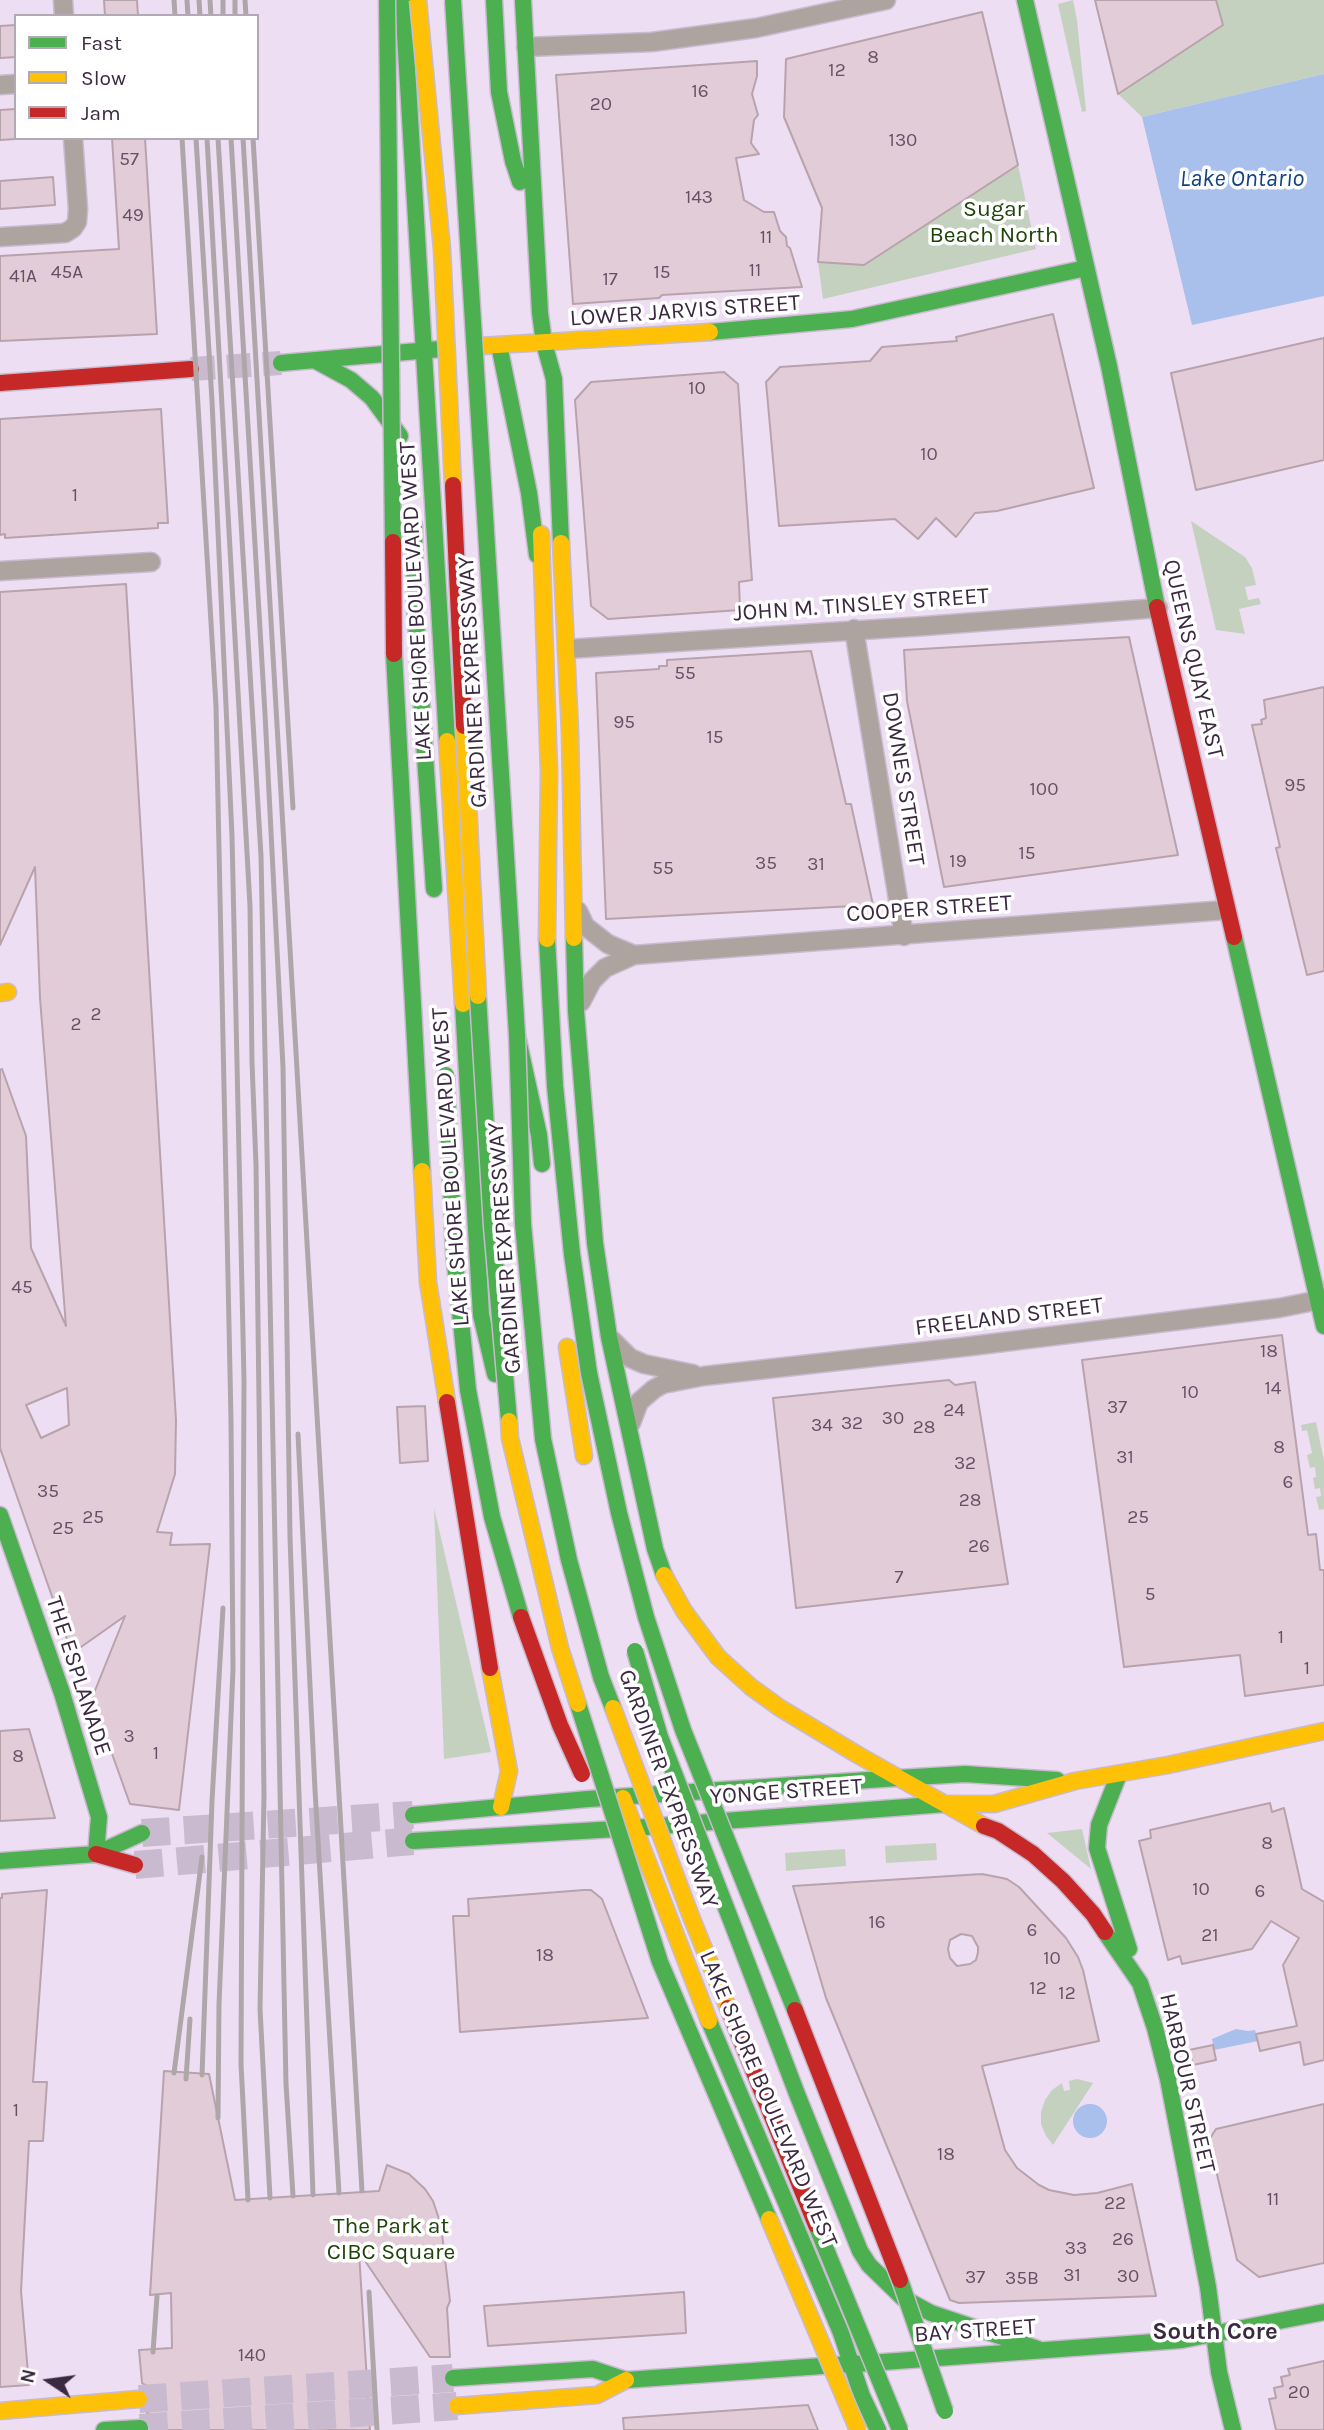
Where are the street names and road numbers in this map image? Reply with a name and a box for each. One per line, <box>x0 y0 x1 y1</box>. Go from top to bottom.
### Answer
street label: LOWER JARVIS STREET <box>569 289 801 333</box>
street label: LAKE SHORE BOULEVARD WEST <box>394 441 438 761</box>
street label: GARDINER EXPRESSWAY <box>453 555 493 809</box>
street label: QUEENS QUAY EAST <box>1157 557 1229 761</box>
street label: JOHN M. TINSLEY STREET <box>732 582 990 628</box>
street label: DOWNES STREET <box>876 690 930 868</box>
street label: COOPER STREET <box>845 889 1013 929</box>
street label: LAKE SHORE BOULEVARD WEST <box>426 1007 476 1327</box>
street label: GARDINER EXPRESSWAY <box>482 1121 528 1375</box>
street label: FREELAND STREET <box>913 1292 1105 1342</box>
street label: THE ESPLANADE <box>39 1593 117 1759</box>
street label: GARDINER EXPRESSWAY <box>612 1666 724 1912</box>
street label: YONGE STREET <box>709 1773 863 1811</box>
street label: LAKE SHORE BOULEVARD WEST <box>693 1946 843 2252</box>
street label: HARBOUR STREET <box>1153 1991 1221 2175</box>
street label: BAY STREET <box>913 2313 1037 2349</box>

